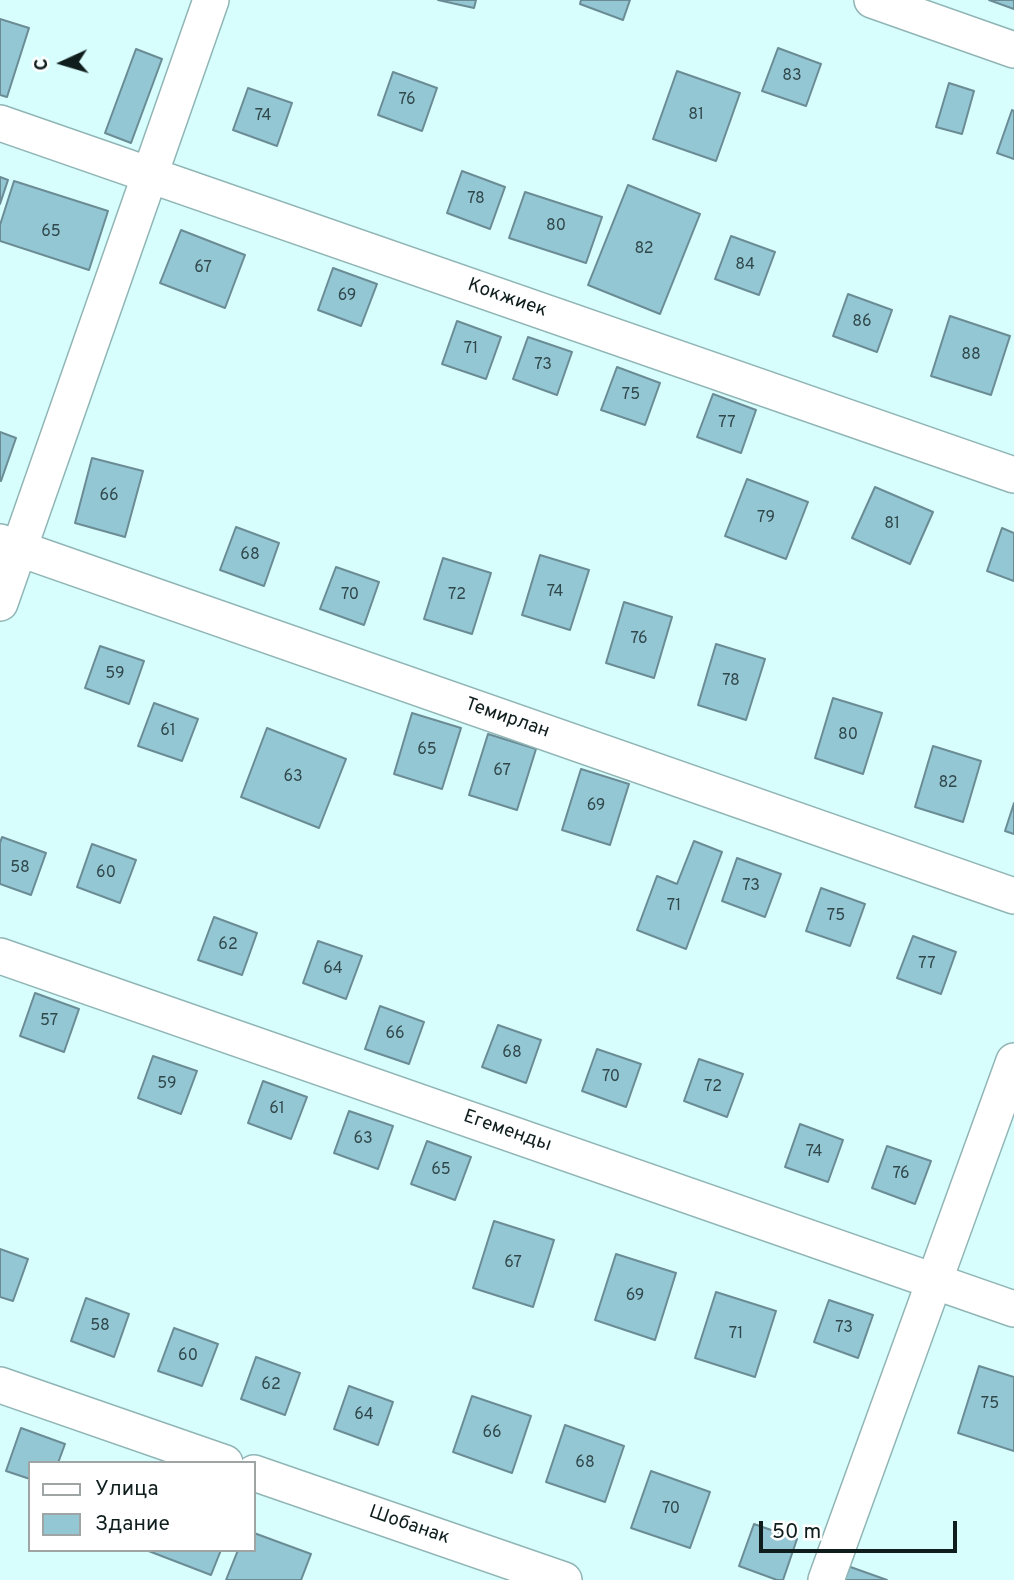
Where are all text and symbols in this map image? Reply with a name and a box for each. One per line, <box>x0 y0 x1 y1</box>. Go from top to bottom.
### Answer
north arrow <box>28 28 98 98</box>
text: С <box>30 58 54 71</box>
house number: 83 <box>782 67 802 87</box>
house number: 76 <box>398 91 416 111</box>
house number: 81 <box>688 106 704 126</box>
house number: 74 <box>255 107 271 127</box>
house number: 78 <box>467 190 485 210</box>
house number: 80 <box>546 217 566 237</box>
house number: 65 <box>41 223 61 243</box>
house number: 82 <box>634 240 654 260</box>
house number: 84 <box>735 256 755 276</box>
house number: 67 <box>194 259 212 279</box>
street label: Кокжиек <box>464 275 550 323</box>
house number: 69 <box>338 287 356 307</box>
house number: 86 <box>852 313 872 333</box>
house number: 71 <box>464 340 478 360</box>
house number: 88 <box>961 346 981 366</box>
house number: 73 <box>534 356 552 376</box>
house number: 75 <box>622 386 640 406</box>
house number: 77 <box>718 414 736 434</box>
house number: 66 <box>99 487 119 507</box>
house number: 79 <box>757 509 775 529</box>
house number: 81 <box>884 515 900 535</box>
house number: 68 <box>240 546 260 566</box>
house number: 74 <box>547 583 563 603</box>
house number: 70 <box>341 586 359 606</box>
house number: 72 <box>448 586 466 606</box>
house number: 76 <box>630 630 648 650</box>
house number: 59 <box>105 665 125 685</box>
house number: 78 <box>722 672 740 692</box>
street label: Темирлан <box>462 694 552 744</box>
house number: 61 <box>160 722 176 742</box>
house number: 80 <box>838 726 858 746</box>
house number: 65 <box>417 741 437 761</box>
house number: 67 <box>493 762 511 782</box>
house number: 63 <box>283 768 303 788</box>
house number: 82 <box>938 774 958 794</box>
house number: 69 <box>587 797 605 817</box>
house number: 58 <box>10 859 30 879</box>
house number: 60 <box>96 864 116 884</box>
house number: 73 <box>742 877 760 897</box>
house number: 71 <box>667 897 681 917</box>
house number: 75 <box>827 907 845 927</box>
house number: 62 <box>218 936 238 956</box>
house number: 77 <box>918 955 936 975</box>
house number: 64 <box>323 960 343 980</box>
house number: 57 <box>40 1012 58 1032</box>
house number: 66 <box>385 1025 405 1045</box>
house number: 68 <box>502 1044 522 1064</box>
house number: 70 <box>602 1068 620 1088</box>
house number: 59 <box>157 1075 177 1095</box>
house number: 72 <box>704 1078 722 1098</box>
house number: 61 <box>269 1100 285 1120</box>
street label: Егеменды <box>460 1106 554 1158</box>
house number: 63 <box>353 1130 373 1150</box>
house number: 74 <box>806 1143 822 1163</box>
house number: 65 <box>431 1161 451 1181</box>
house number: 76 <box>892 1165 910 1185</box>
house number: 67 <box>504 1254 522 1274</box>
house number: 69 <box>626 1287 644 1307</box>
house number: 58 <box>90 1317 110 1337</box>
house number: 73 <box>835 1319 853 1339</box>
house number: 71 <box>729 1325 743 1345</box>
house number: 60 <box>178 1347 198 1367</box>
house number: 62 <box>261 1376 281 1396</box>
house number: 75 <box>981 1395 999 1415</box>
house number: 64 <box>354 1406 374 1426</box>
house number: 66 <box>482 1424 502 1444</box>
house number: 68 <box>575 1454 595 1474</box>
legend <box>28 1461 256 1552</box>
text: Улица <box>95 1476 159 1503</box>
house number: 70 <box>662 1500 680 1520</box>
street label: Шобанак <box>366 1502 452 1550</box>
scale bar <box>762 1506 960 1550</box>
text: Здание <box>95 1511 170 1538</box>
text: 50 m <box>772 1519 821 1546</box>

